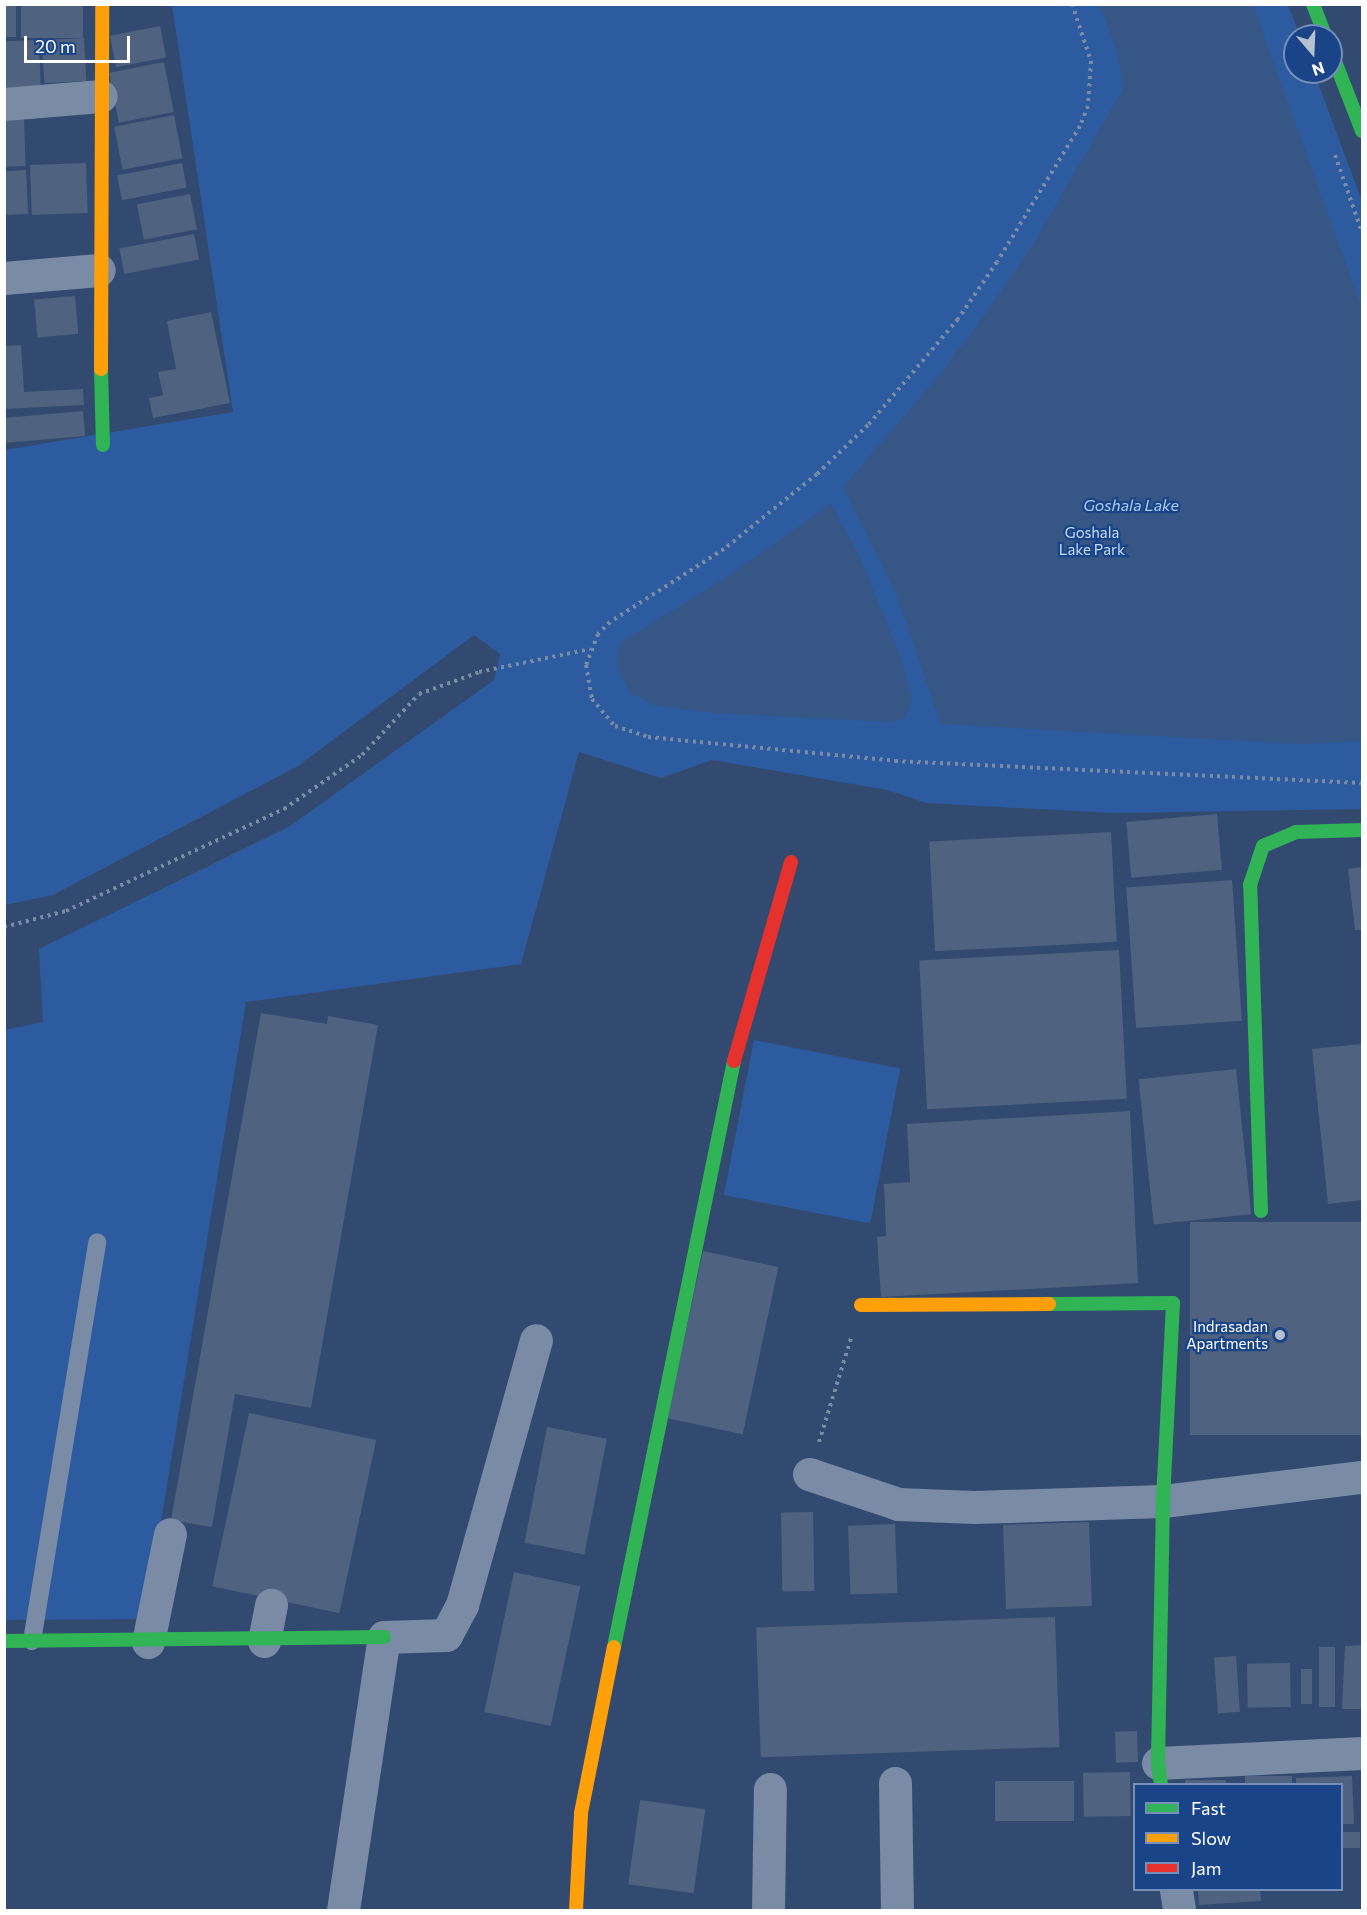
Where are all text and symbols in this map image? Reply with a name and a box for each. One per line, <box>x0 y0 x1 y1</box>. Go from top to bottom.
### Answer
scale bar <box>27 24 134 62</box>
north arrow <box>1283 24 1343 84</box>
text: 20 m <box>35 35 76 57</box>
text: N <box>1310 59 1327 81</box>
water label: Goshala Lake <box>1083 495 1179 515</box>
park label: Goshala Lake Park <box>1059 523 1125 558</box>
place label: Indrasadan Apartments <box>1186 1317 1268 1352</box>
marker: Indrasadan Apartments <box>1273 1328 1287 1342</box>
legend <box>1133 1783 1343 1891</box>
text: Fast <box>1191 1797 1226 1819</box>
text: Slow <box>1191 1827 1231 1849</box>
text: Jam <box>1191 1857 1221 1879</box>

